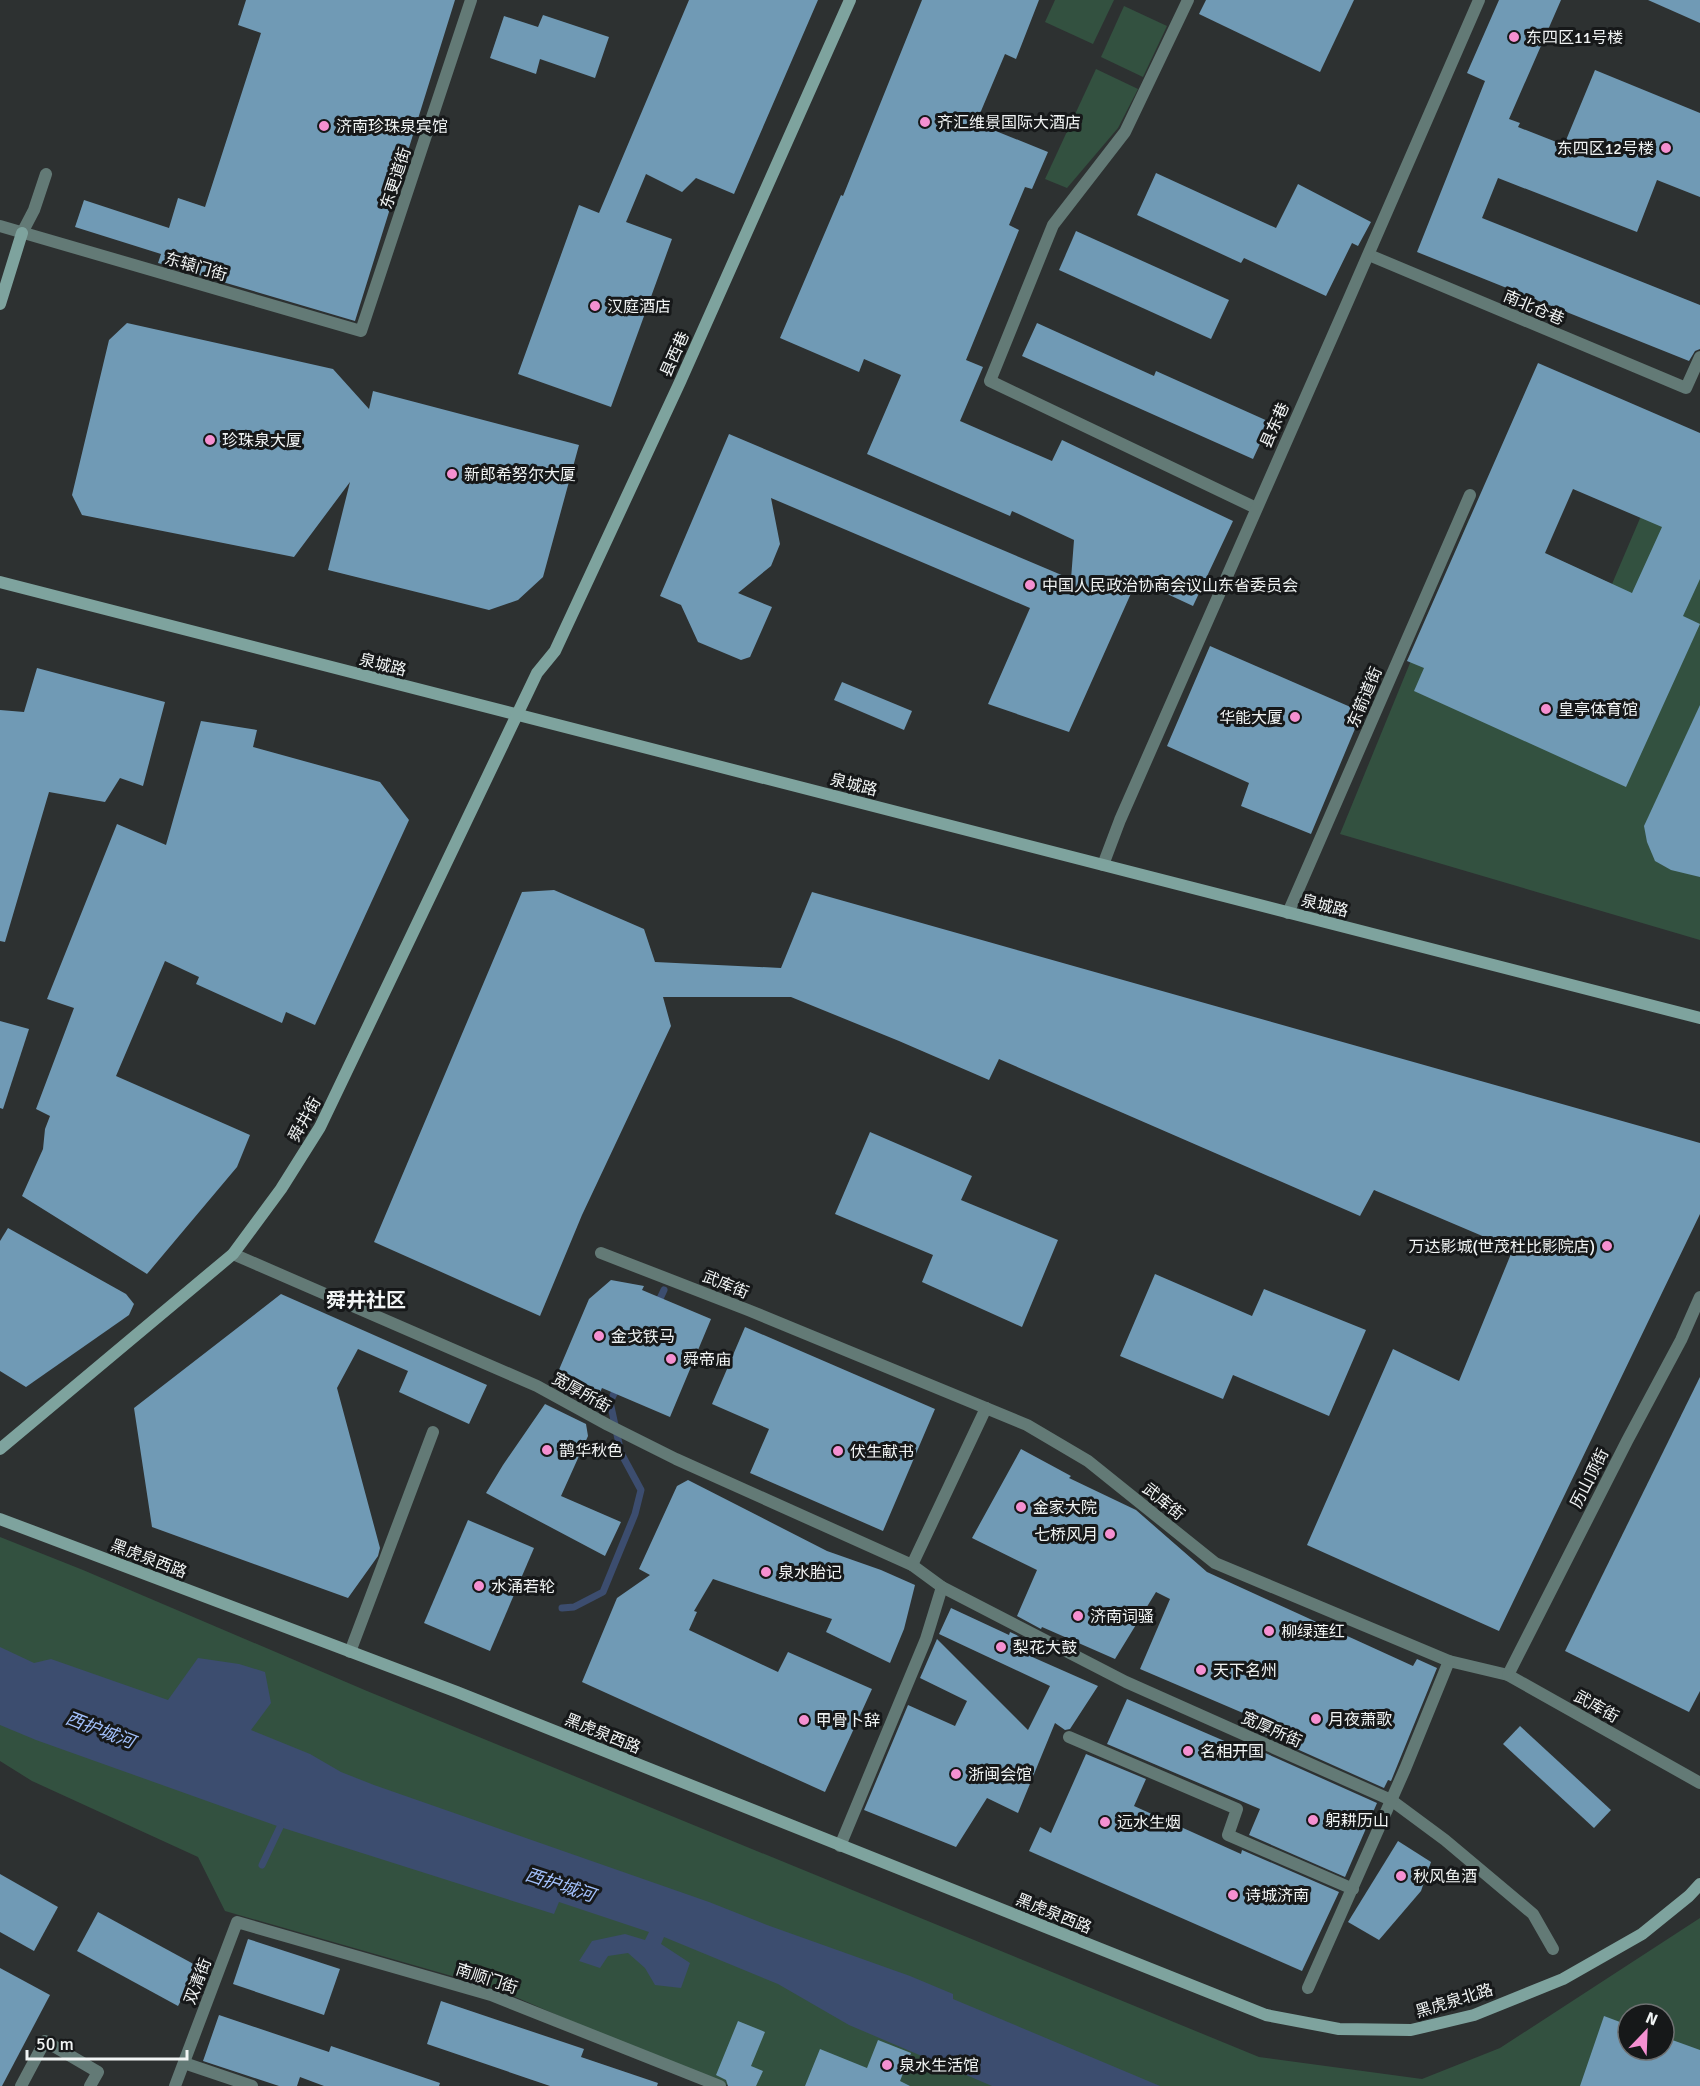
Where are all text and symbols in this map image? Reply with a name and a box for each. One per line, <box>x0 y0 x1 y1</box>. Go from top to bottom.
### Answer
place label: 东四区11号楼 <box>1526 28 1623 48</box>
marker: 东四区11号楼 <box>1507 30 1521 44</box>
place label: 齐汇维景国际大酒店 <box>937 113 1081 133</box>
marker: 齐汇维景国际大酒店 <box>918 115 932 129</box>
place label: 济南珍珠泉宾馆 <box>336 117 448 137</box>
marker: 济南珍珠泉宾馆 <box>317 119 331 133</box>
place label: 东四区12号楼 <box>1557 139 1654 159</box>
marker: 东四区12号楼 <box>1659 141 1673 155</box>
street label: 东更道街 <box>377 145 415 212</box>
street label: 东辕门街 <box>162 249 229 285</box>
street label: 南北仓巷 <box>1500 286 1567 330</box>
place label: 汉庭酒店 <box>607 297 671 317</box>
marker: 汉庭酒店 <box>588 299 602 313</box>
street label: 县西巷 <box>656 328 694 380</box>
street label: 县东巷 <box>1256 399 1294 451</box>
place label: 珍珠泉大厦 <box>222 431 302 451</box>
marker: 珍珠泉大厦 <box>203 433 217 447</box>
place label: 新郎希努尔大厦 <box>464 465 576 485</box>
marker: 新郎希努尔大厦 <box>445 467 459 481</box>
place label: 中国人民政治协商会议山东省委员会 <box>1042 576 1298 596</box>
marker: 中国人民政治协商会议山东省委员会 <box>1023 578 1037 592</box>
street label: 泉城路 <box>357 649 408 680</box>
street label: 东箭道街 <box>1343 664 1387 731</box>
place label: 皇亭体育馆 <box>1558 700 1638 720</box>
marker: 皇亭体育馆 <box>1539 702 1553 716</box>
place label: 华能大厦 <box>1219 708 1283 728</box>
marker: 华能大厦 <box>1288 710 1302 724</box>
street label: 泉城路 <box>828 769 879 800</box>
street label: 泉城路 <box>1299 890 1350 921</box>
street label: 舜井街 <box>284 1094 325 1145</box>
place label: 万达影城(世茂杜比影院店) <box>1408 1237 1595 1257</box>
marker: 万达影城(世茂杜比影院店) <box>1600 1239 1614 1253</box>
street label: 武库街 <box>700 1267 752 1303</box>
district label: 舜井社区 <box>326 1288 406 1313</box>
place label: 金戈铁马 <box>611 1327 675 1347</box>
marker: 金戈铁马 <box>592 1329 606 1343</box>
place label: 舜帝庙 <box>683 1350 731 1370</box>
marker: 舜帝庙 <box>664 1352 678 1366</box>
street label: 宽厚所街 <box>549 1369 614 1417</box>
place label: 鹊华秋色 <box>559 1441 623 1461</box>
place label: 伏生献书 <box>850 1442 914 1462</box>
marker: 鹊华秋色 <box>540 1443 554 1457</box>
marker: 伏生献书 <box>831 1444 845 1458</box>
street label: 历山顶街 <box>1566 1445 1613 1512</box>
street label: 武库街 <box>1138 1479 1188 1525</box>
place label: 金家大院 <box>1033 1498 1097 1518</box>
marker: 金家大院 <box>1014 1500 1028 1514</box>
place label: 七桥风月 <box>1034 1525 1098 1545</box>
marker: 七桥风月 <box>1103 1527 1117 1541</box>
street label: 黑虎泉西路 <box>108 1535 190 1583</box>
place label: 泉水胎记 <box>778 1563 842 1583</box>
marker: 泉水胎记 <box>759 1565 773 1579</box>
place label: 水涌若轮 <box>491 1577 555 1597</box>
marker: 水涌若轮 <box>472 1579 486 1593</box>
place label: 济南词骚 <box>1090 1607 1154 1627</box>
marker: 济南词骚 <box>1071 1609 1085 1623</box>
place label: 柳绿莲红 <box>1281 1622 1345 1642</box>
marker: 柳绿莲红 <box>1262 1624 1276 1638</box>
place label: 梨花大鼓 <box>1013 1638 1077 1658</box>
marker: 梨花大鼓 <box>994 1640 1008 1654</box>
place label: 天下名州 <box>1213 1661 1277 1681</box>
marker: 天下名州 <box>1194 1663 1208 1677</box>
street label: 武库街 <box>1571 1686 1622 1727</box>
water label: 西护城河 <box>62 1707 140 1754</box>
street label: 宽厚所街 <box>1238 1708 1305 1752</box>
street label: 黑虎泉西路 <box>562 1710 643 1758</box>
place label: 月夜萧歌 <box>1328 1710 1392 1730</box>
place label: 甲骨卜辞 <box>816 1711 880 1731</box>
marker: 月夜萧歌 <box>1309 1712 1323 1726</box>
marker: 甲骨卜辞 <box>797 1713 811 1727</box>
place label: 名相开国 <box>1200 1742 1264 1762</box>
marker: 名相开国 <box>1181 1744 1195 1758</box>
place label: 浙闽会馆 <box>968 1765 1032 1785</box>
marker: 浙闽会馆 <box>949 1767 963 1781</box>
place label: 躬耕历山 <box>1325 1811 1389 1831</box>
place label: 远水生烟 <box>1117 1813 1181 1833</box>
marker: 躬耕历山 <box>1306 1813 1320 1827</box>
marker: 远水生烟 <box>1098 1815 1112 1829</box>
water label: 西护城河 <box>522 1863 600 1908</box>
place label: 秋风鱼酒 <box>1413 1867 1477 1887</box>
marker: 秋风鱼酒 <box>1394 1869 1408 1883</box>
place label: 诗城济南 <box>1245 1886 1309 1906</box>
marker: 诗城济南 <box>1226 1888 1240 1902</box>
street label: 黑虎泉西路 <box>1013 1890 1094 1938</box>
street label: 双清街 <box>180 1955 216 2007</box>
street label: 南顺门街 <box>453 1960 520 1998</box>
street label: 黑虎泉北路 <box>1413 1980 1495 2022</box>
north arrow <box>1616 2002 1676 2062</box>
text: N <box>1642 2008 1661 2030</box>
scale bar <box>27 2023 188 2061</box>
text: 50 m <box>36 2033 74 2055</box>
place label: 泉水生活馆 <box>899 2056 979 2076</box>
marker: 泉水生活馆 <box>880 2058 894 2072</box>

